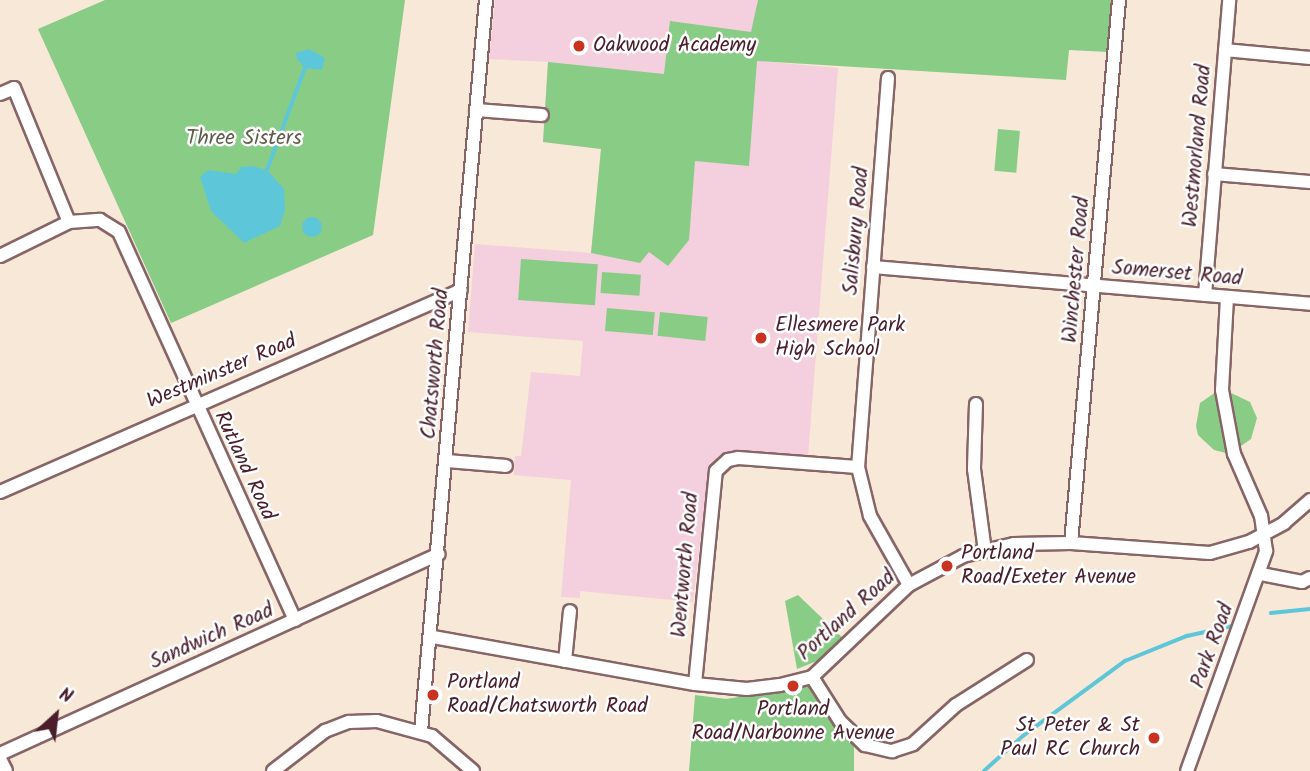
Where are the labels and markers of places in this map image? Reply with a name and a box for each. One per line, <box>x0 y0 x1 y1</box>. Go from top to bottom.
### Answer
place label: Oakwood Academy <box>593 33 756 59</box>
marker: Oakwood Academy <box>571 38 587 54</box>
place label: Ellesmere Park High School <box>775 313 905 363</box>
marker: Ellesmere Park High School <box>753 330 769 346</box>
place label: Portland Road/Exeter Avenue <box>961 541 1136 591</box>
marker: Portland Road/Exeter Avenue <box>939 558 955 574</box>
place label: Portland Road/Chatsworth Road <box>447 670 648 720</box>
marker: Portland Road/Narbonne Avenue <box>785 678 801 694</box>
marker: Portland Road/Chatsworth Road <box>425 687 441 703</box>
place label: Portland Road/Narbonne Avenue <box>691 697 895 747</box>
place label: St Peter & St Paul RC Church <box>1000 713 1140 763</box>
marker: St Peter & St Paul RC Church <box>1146 730 1162 746</box>

